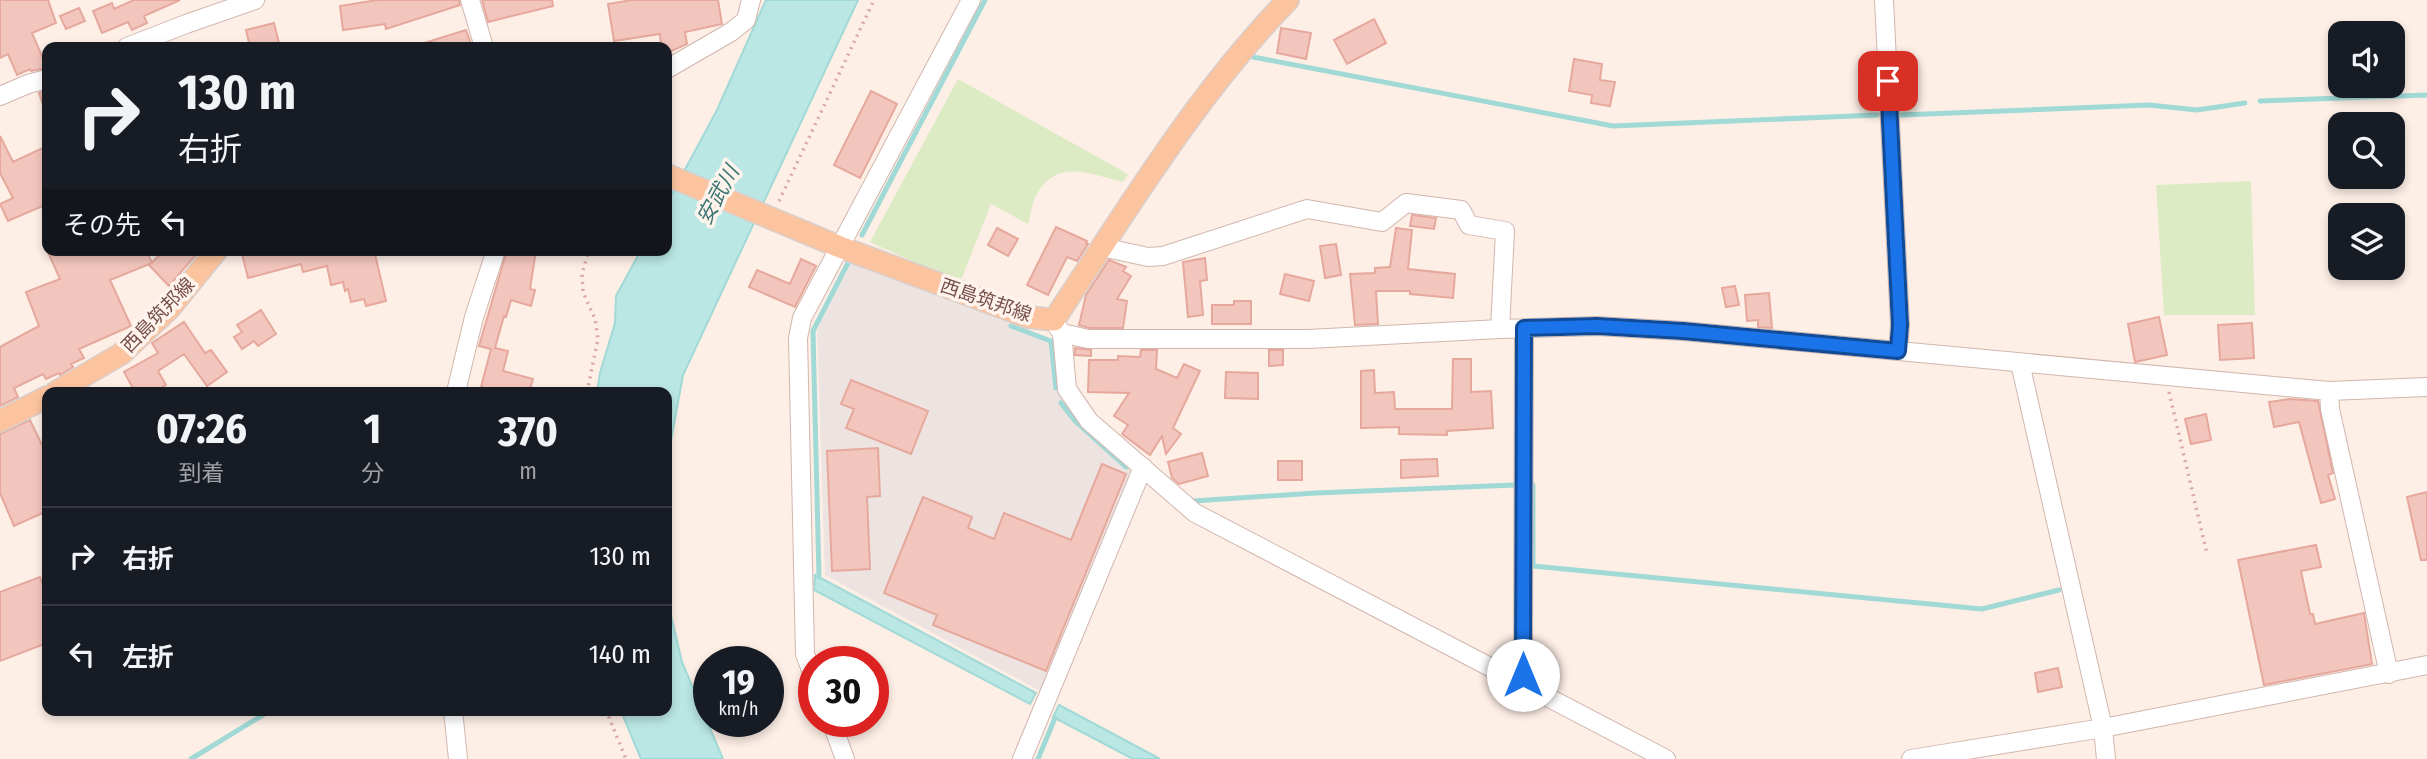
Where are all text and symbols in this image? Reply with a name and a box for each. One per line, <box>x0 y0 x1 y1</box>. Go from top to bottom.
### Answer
map controls <box>2328 21 2405 280</box>
button: sound <box>2328 21 2405 98</box>
pin <box>1858 51 1918 111</box>
icon: arrive <box>1869 62 1907 100</box>
text: 130 m <box>178 63 296 122</box>
icon: right <box>63 70 154 161</box>
button: search <box>2328 112 2405 189</box>
text: 右折 <box>178 130 242 168</box>
water label: 安武川 <box>691 159 746 229</box>
icon: left <box>155 203 193 241</box>
button: layers <box>2328 203 2405 280</box>
text: その先 <box>63 210 141 241</box>
street label: 西島筑邦線 <box>117 273 199 357</box>
street label: 西島筑邦線 <box>937 274 1035 326</box>
text: 07:26 <box>156 404 247 454</box>
text: 1 <box>364 404 381 454</box>
text: 370 <box>498 407 558 457</box>
text: m <box>519 457 537 485</box>
text: 到着 <box>178 459 224 487</box>
text: 分 <box>361 459 384 487</box>
icon: right <box>63 537 101 575</box>
text: 130 m <box>589 541 651 572</box>
text: 右折 <box>122 544 174 575</box>
icon: left <box>63 635 101 673</box>
position arrow <box>1486 638 1560 712</box>
text: 140 m <box>589 639 651 670</box>
text: 左折 <box>122 642 174 673</box>
speed limit sign: 30 <box>798 646 889 737</box>
text: 19 <box>722 661 755 703</box>
text: km/h <box>718 698 759 720</box>

